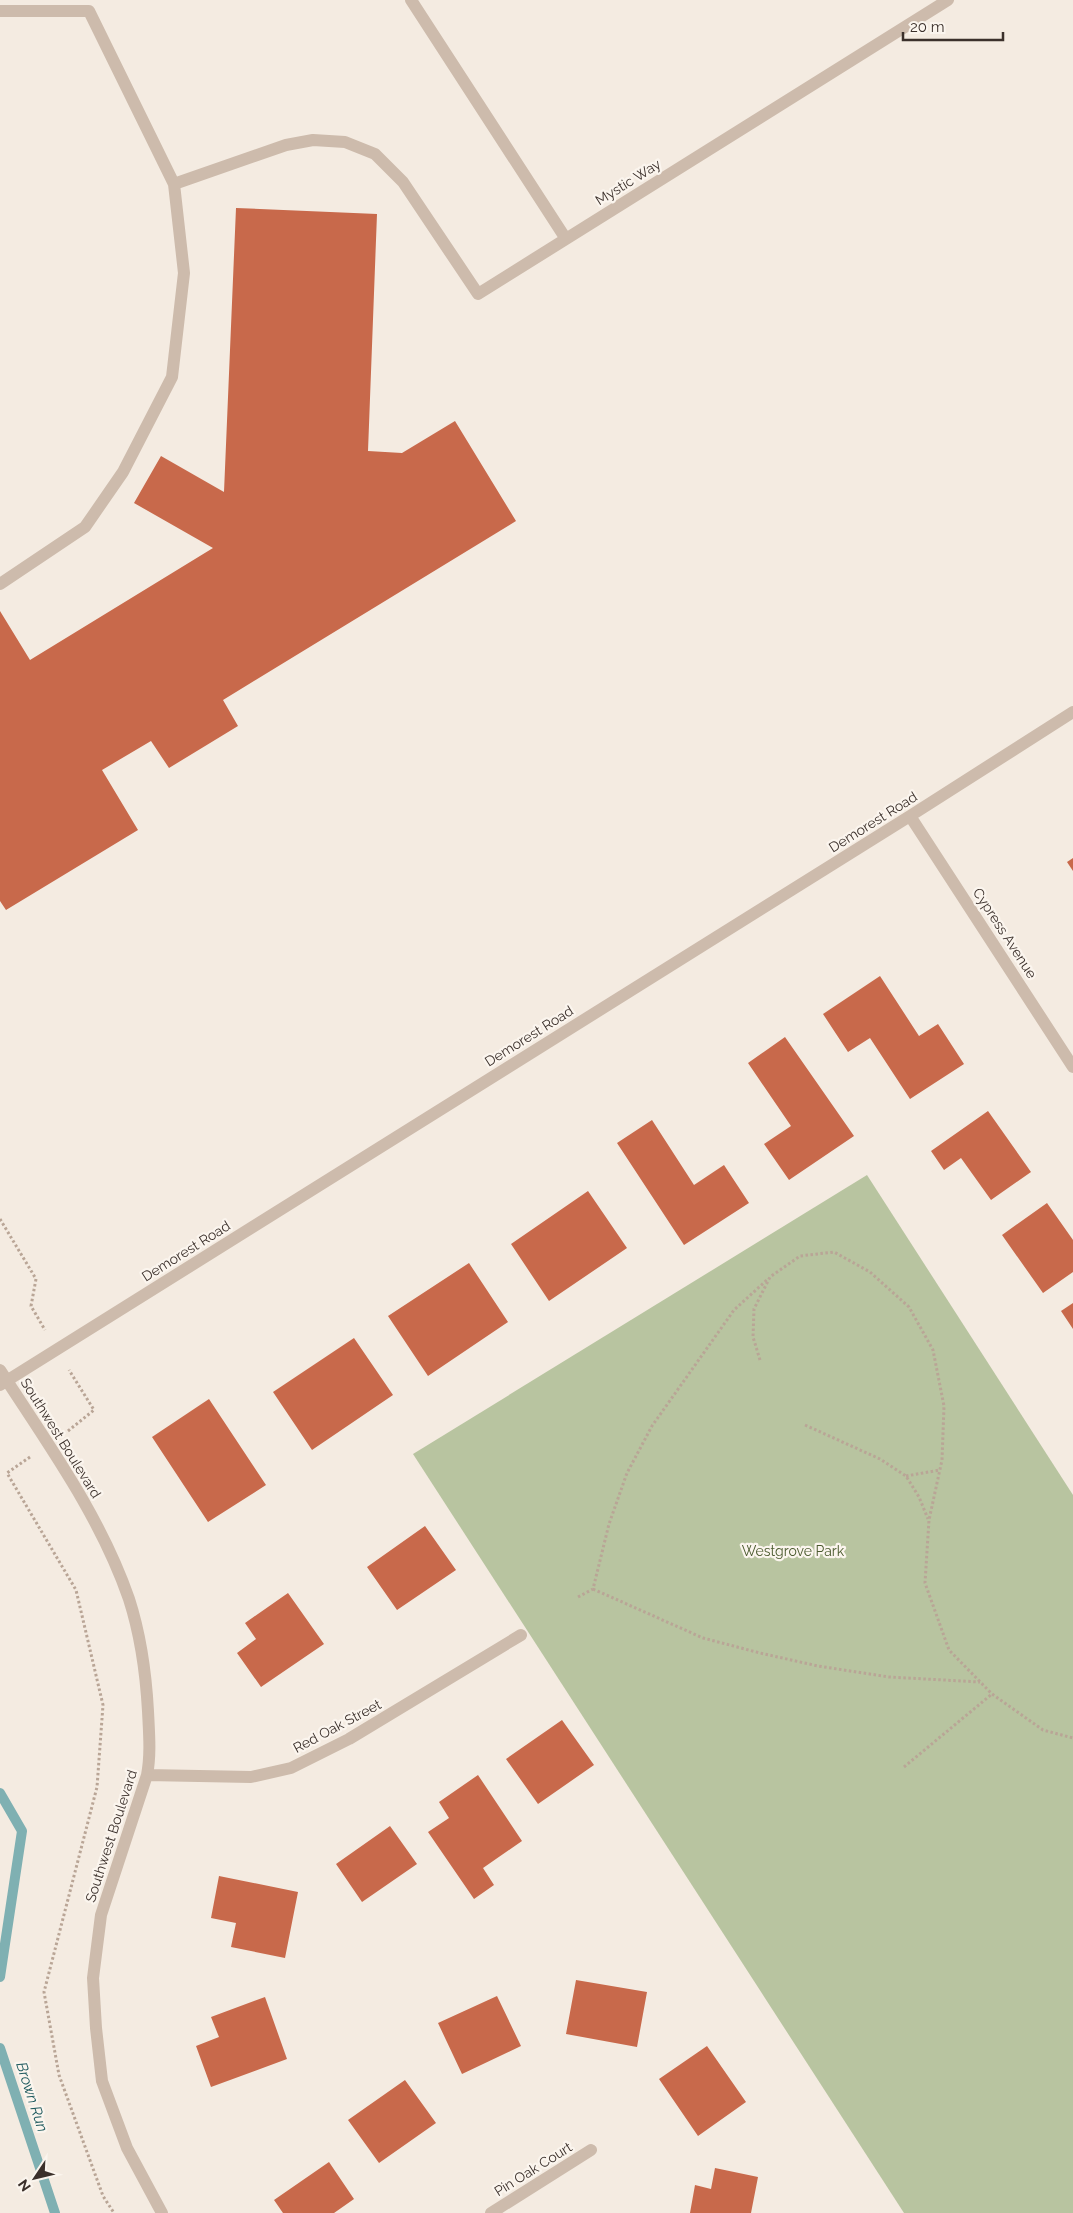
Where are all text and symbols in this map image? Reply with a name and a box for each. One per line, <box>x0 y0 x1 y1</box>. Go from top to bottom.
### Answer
scale bar <box>903 10 1003 42</box>
text: 20 m <box>910 18 945 36</box>
street label: Mystic Way <box>592 155 664 208</box>
street label: Demorest Road <box>826 788 920 856</box>
street label: Cypress Avenue <box>970 885 1040 981</box>
street label: Demorest Road <box>482 1002 576 1070</box>
street label: Demorest Road <box>139 1217 233 1285</box>
street label: Southwest Boulevard <box>18 1375 104 1501</box>
park label: Westgrove Park <box>742 1543 845 1559</box>
street label: Red Oak Street <box>290 1696 384 1756</box>
street label: Southwest Boulevard <box>82 1768 140 1904</box>
water label: Brown Run <box>12 2060 52 2134</box>
street label: Pin Oak Court <box>491 2139 575 2199</box>
north arrow <box>10 2153 60 2203</box>
text: N <box>15 2176 34 2194</box>

